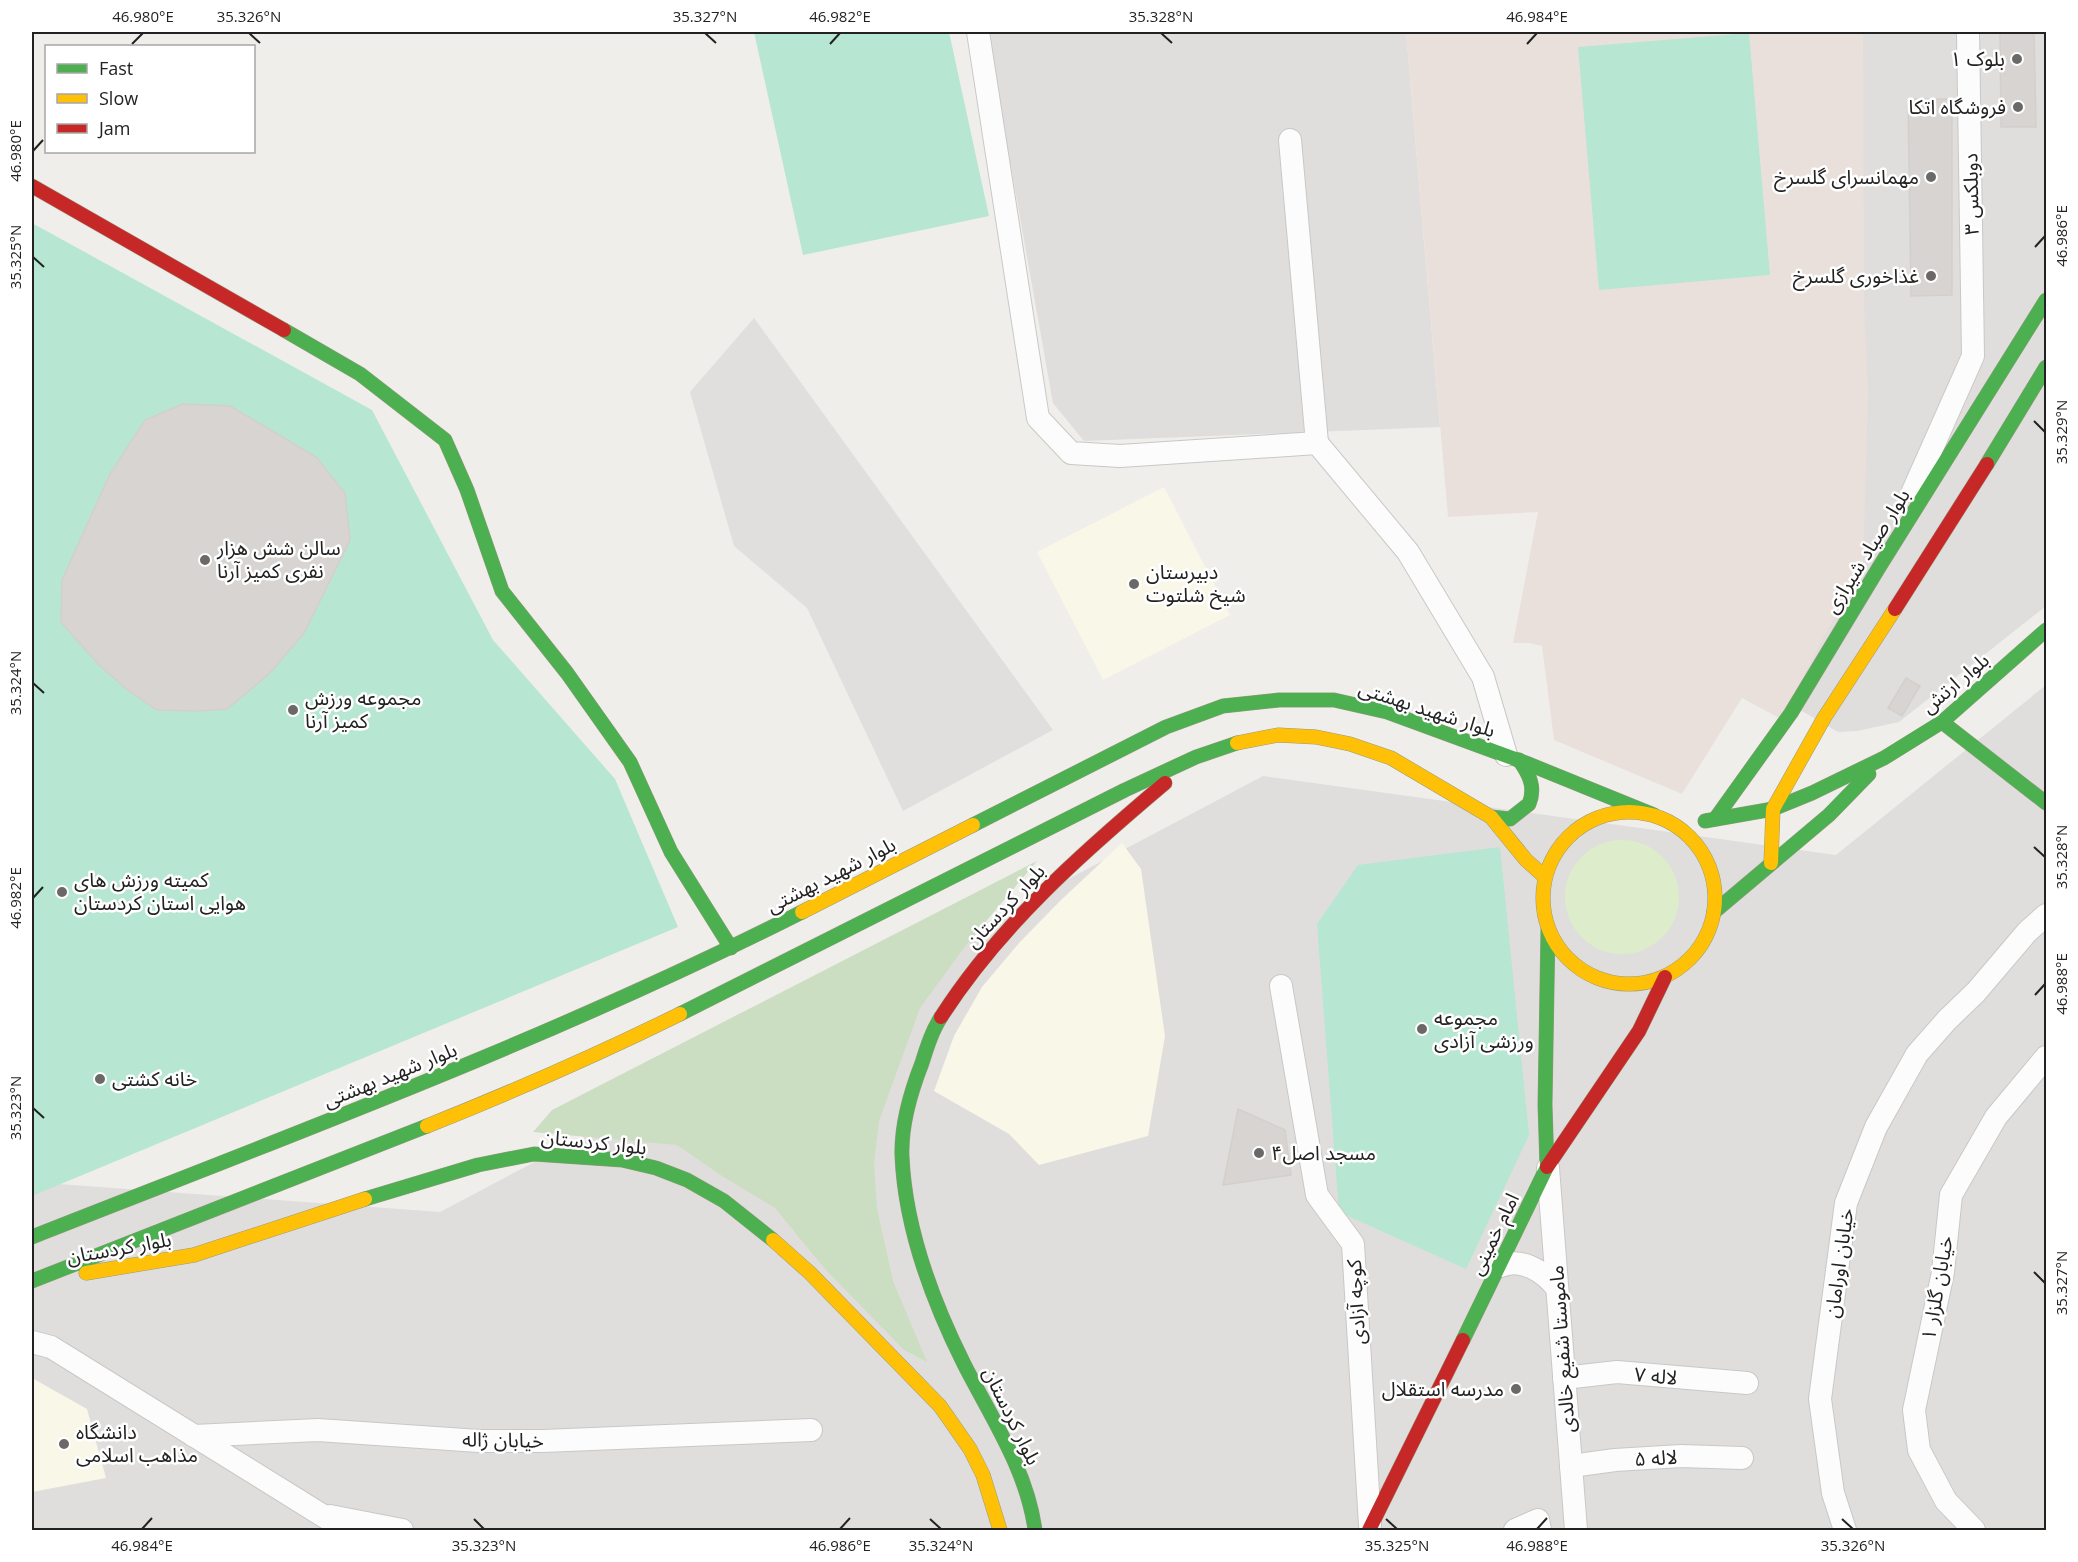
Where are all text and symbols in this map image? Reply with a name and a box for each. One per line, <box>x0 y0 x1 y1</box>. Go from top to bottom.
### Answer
text: 46.980°E <box>112 6 174 26</box>
text: 35.326°N <box>217 6 281 26</box>
text: 35.327°N <box>673 6 737 26</box>
text: 46.982°E <box>809 6 871 26</box>
text: 35.328°N <box>1129 6 1193 26</box>
text: 46.984°E <box>1506 6 1568 26</box>
legend <box>45 45 255 153</box>
place label: بلوک ۱ <box>1950 45 2005 72</box>
marker: بلوک ۱ <box>2010 52 2024 66</box>
text: Fast <box>99 56 133 80</box>
text: Slow <box>99 86 138 110</box>
place label: فروشگاه اتکا <box>1909 93 2006 120</box>
marker: فروشگاه اتکا <box>2011 100 2025 114</box>
text: Jam <box>97 116 131 140</box>
text: 46.980°E <box>5 120 25 182</box>
street label: دوبلکس ۳ <box>1956 153 1985 235</box>
place label: مهمانسرای گلسرخ <box>1774 163 1919 192</box>
marker: مهمانسرای گلسرخ <box>1924 170 1938 184</box>
text: 46.986°E <box>2051 205 2071 267</box>
text: 35.325°N <box>5 225 25 289</box>
place label: غذاخوری گلسرخ <box>1793 262 1919 291</box>
marker: غذاخوری گلسرخ <box>1924 269 1938 283</box>
text: 35.329°N <box>2051 400 2071 464</box>
street label: بلوار صیاد شیرازی <box>1817 483 1916 618</box>
place label: سالن شش هزار نفری کمیز آرنا <box>216 534 341 584</box>
marker: سالن شش هزار نفری کمیز آرنا <box>198 553 212 567</box>
place label: دبیرستان شیخ شلتوت <box>1146 558 1246 610</box>
marker: دبیرستان شیخ شلتوت <box>1127 577 1141 591</box>
street label: بلوار ارتش <box>1915 646 1994 719</box>
text: 35.324°N <box>5 651 25 715</box>
street label: بلوار شهید بهشتی <box>1355 674 1499 743</box>
place label: مجموعه ورزش کمیز آرنا <box>305 684 421 734</box>
marker: مجموعه ورزش کمیز آرنا <box>286 703 300 717</box>
text: 35.328°N <box>2051 825 2071 889</box>
street label: بلوار شهید بهشتی <box>761 830 900 919</box>
street label: بلوار کردستان <box>959 858 1051 954</box>
place label: کمیته ورزش های هوایی استان کردستان <box>74 866 246 916</box>
text: 46.982°E <box>5 867 25 929</box>
marker: کمیته ورزش های هوایی استان کردستان <box>55 885 69 899</box>
text: 46.988°E <box>2051 953 2071 1015</box>
place label: مجموعه ورزشی آزادی <box>1434 1004 1534 1054</box>
marker: مجموعه ورزشی آزادی <box>1415 1022 1429 1036</box>
street label: بلوار شهید بهشتی <box>319 1035 461 1114</box>
place label: خانه کشتی <box>112 1065 197 1092</box>
marker: خانه کشتی <box>93 1072 107 1086</box>
text: 35.323°N <box>5 1076 25 1140</box>
street label: بلوار کردستان <box>540 1123 648 1160</box>
place label: مسجد اصل۴ <box>1271 1139 1376 1166</box>
marker: مسجد اصل۴ <box>1252 1146 1266 1160</box>
street label: امام خمینی <box>1462 1188 1527 1280</box>
street label: خیابان اورامان <box>1817 1206 1860 1320</box>
street label: بلوار کردستان <box>64 1225 173 1270</box>
street label: خیابان گلزار ۱ <box>1914 1234 1959 1342</box>
text: 35.327°N <box>2051 1251 2071 1315</box>
street label: کوچه آزادی <box>1340 1258 1371 1345</box>
street label: ماموستا شفیع خالدی <box>1542 1264 1583 1434</box>
street label: لاله ۷ <box>1633 1360 1679 1391</box>
street label: بلوار کردستان <box>977 1362 1048 1469</box>
place label: مدرسه استقلال <box>1382 1375 1504 1402</box>
marker: مدرسه استقلال <box>1509 1382 1523 1396</box>
place label: دانشگاه مذاهب اسلامی <box>76 1418 198 1468</box>
street label: خیابان ژاله <box>462 1425 544 1454</box>
marker: دانشگاه مذاهب اسلامی <box>57 1437 71 1451</box>
street label: لاله ۵ <box>1634 1443 1678 1472</box>
text: 46.984°E <box>111 1535 173 1555</box>
text: 35.323°N <box>452 1535 516 1555</box>
text: 46.986°E <box>809 1535 871 1555</box>
text: 35.324°N <box>909 1535 973 1555</box>
text: 35.325°N <box>1365 1535 1429 1555</box>
text: 46.988°E <box>1506 1535 1568 1555</box>
text: 35.326°N <box>1821 1535 1885 1555</box>

